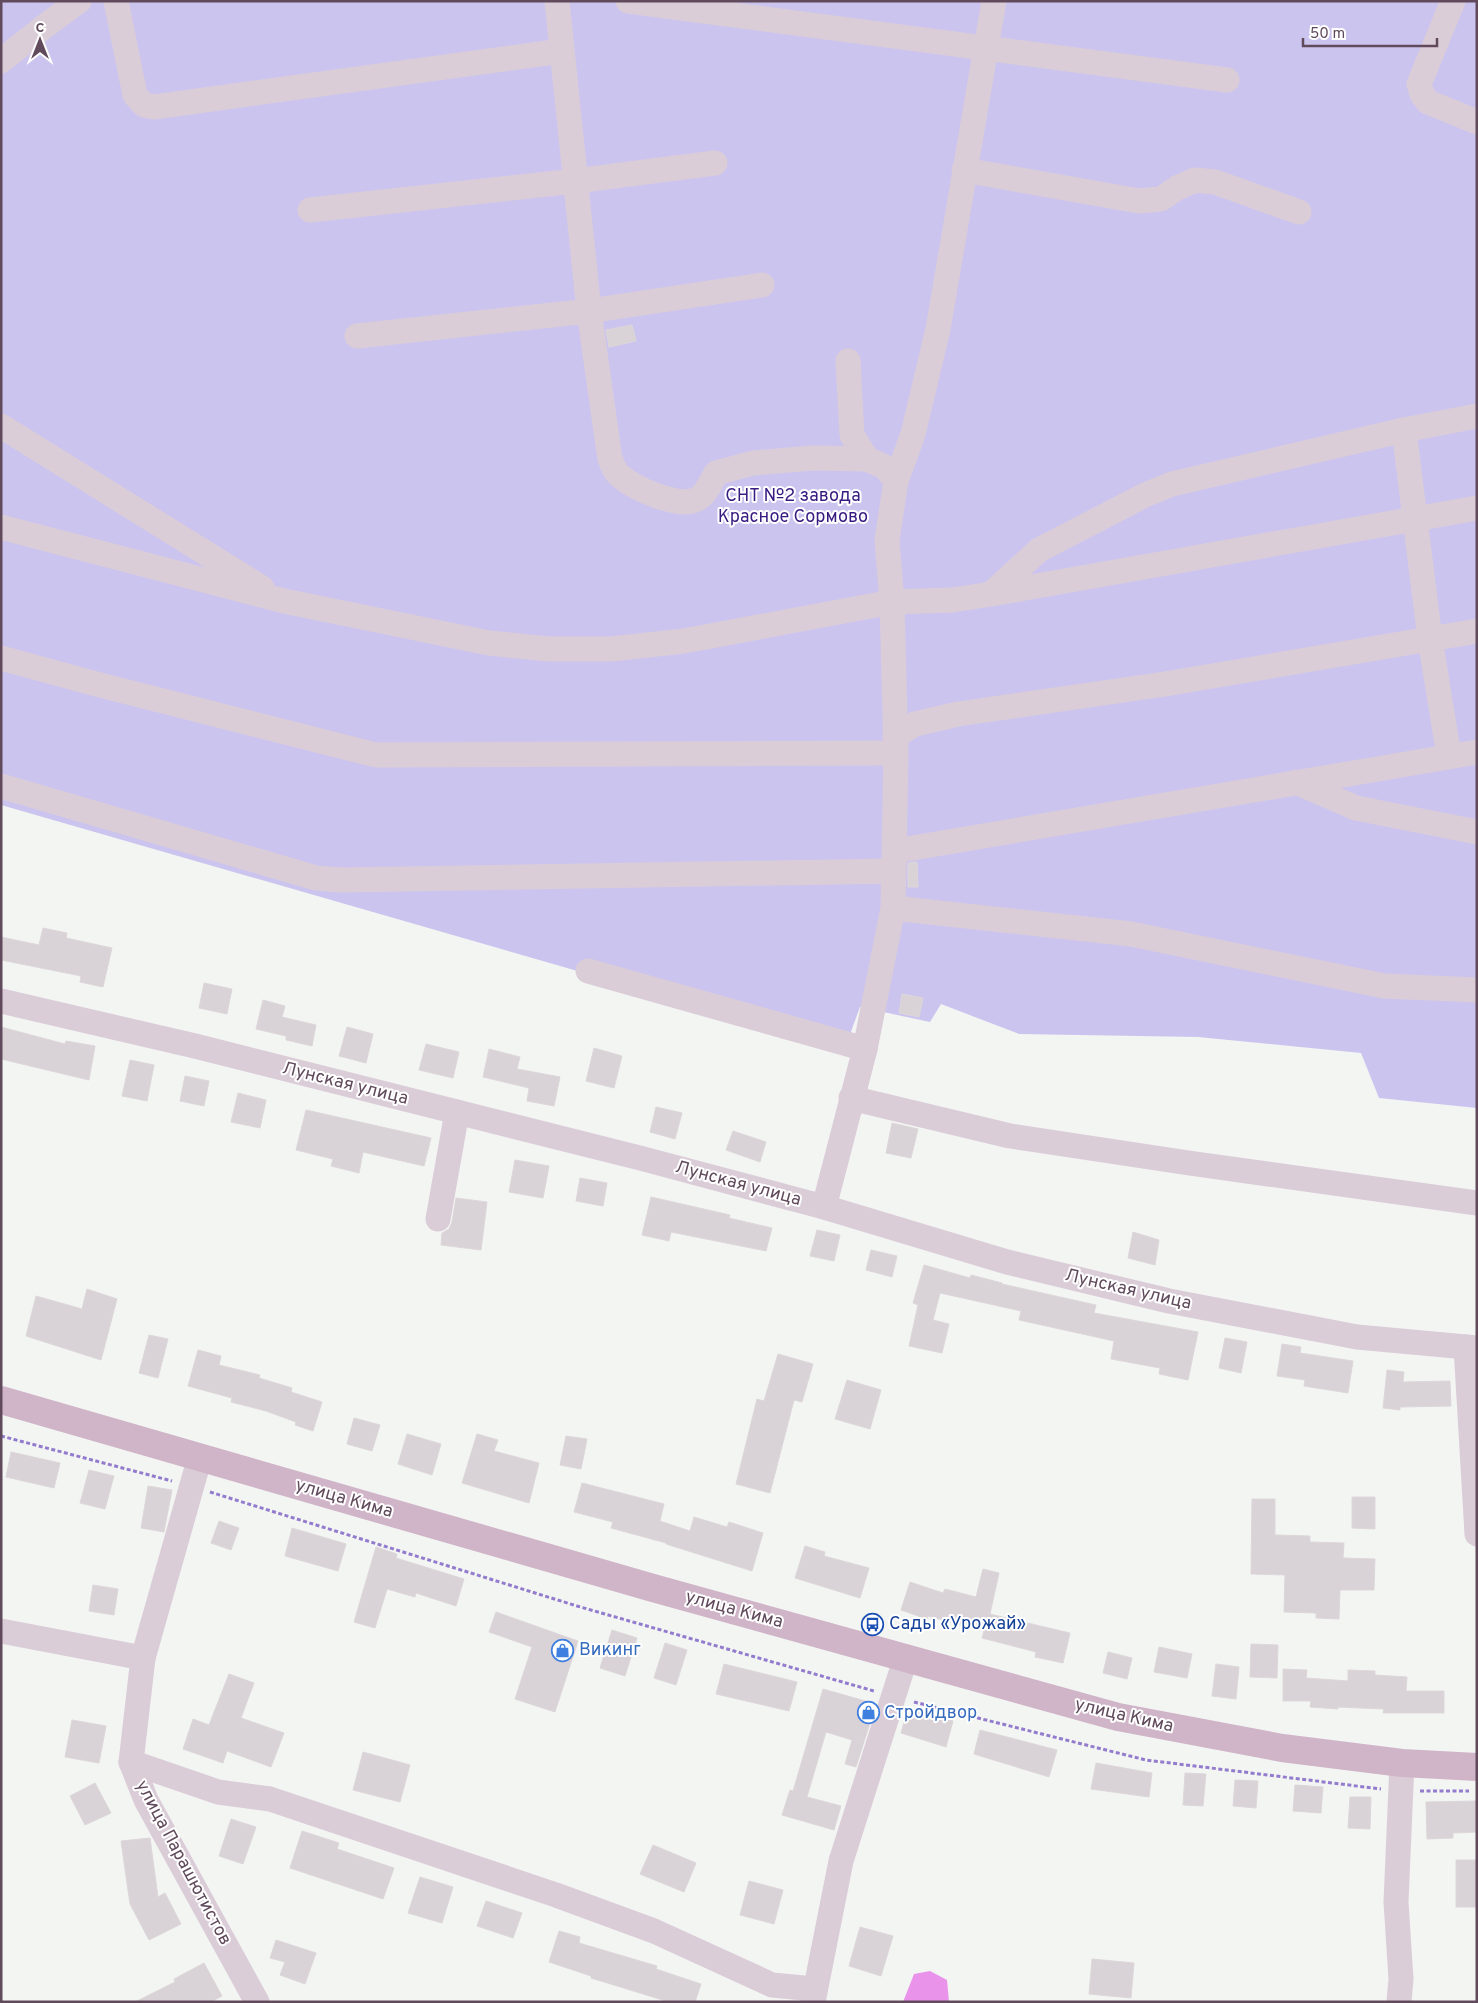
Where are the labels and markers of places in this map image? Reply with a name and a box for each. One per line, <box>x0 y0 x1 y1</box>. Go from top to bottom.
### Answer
bus stop icon: Сады «Урожай» <box>861 1612 885 1636</box>
place label: Сады «Урожай» <box>889 1613 1026 1636</box>
shop icon: Викинг <box>551 1638 575 1662</box>
place label: Викинг <box>579 1639 641 1662</box>
shop icon: Стройдвор <box>856 1701 880 1725</box>
place label: Стройдвор <box>884 1702 977 1725</box>

